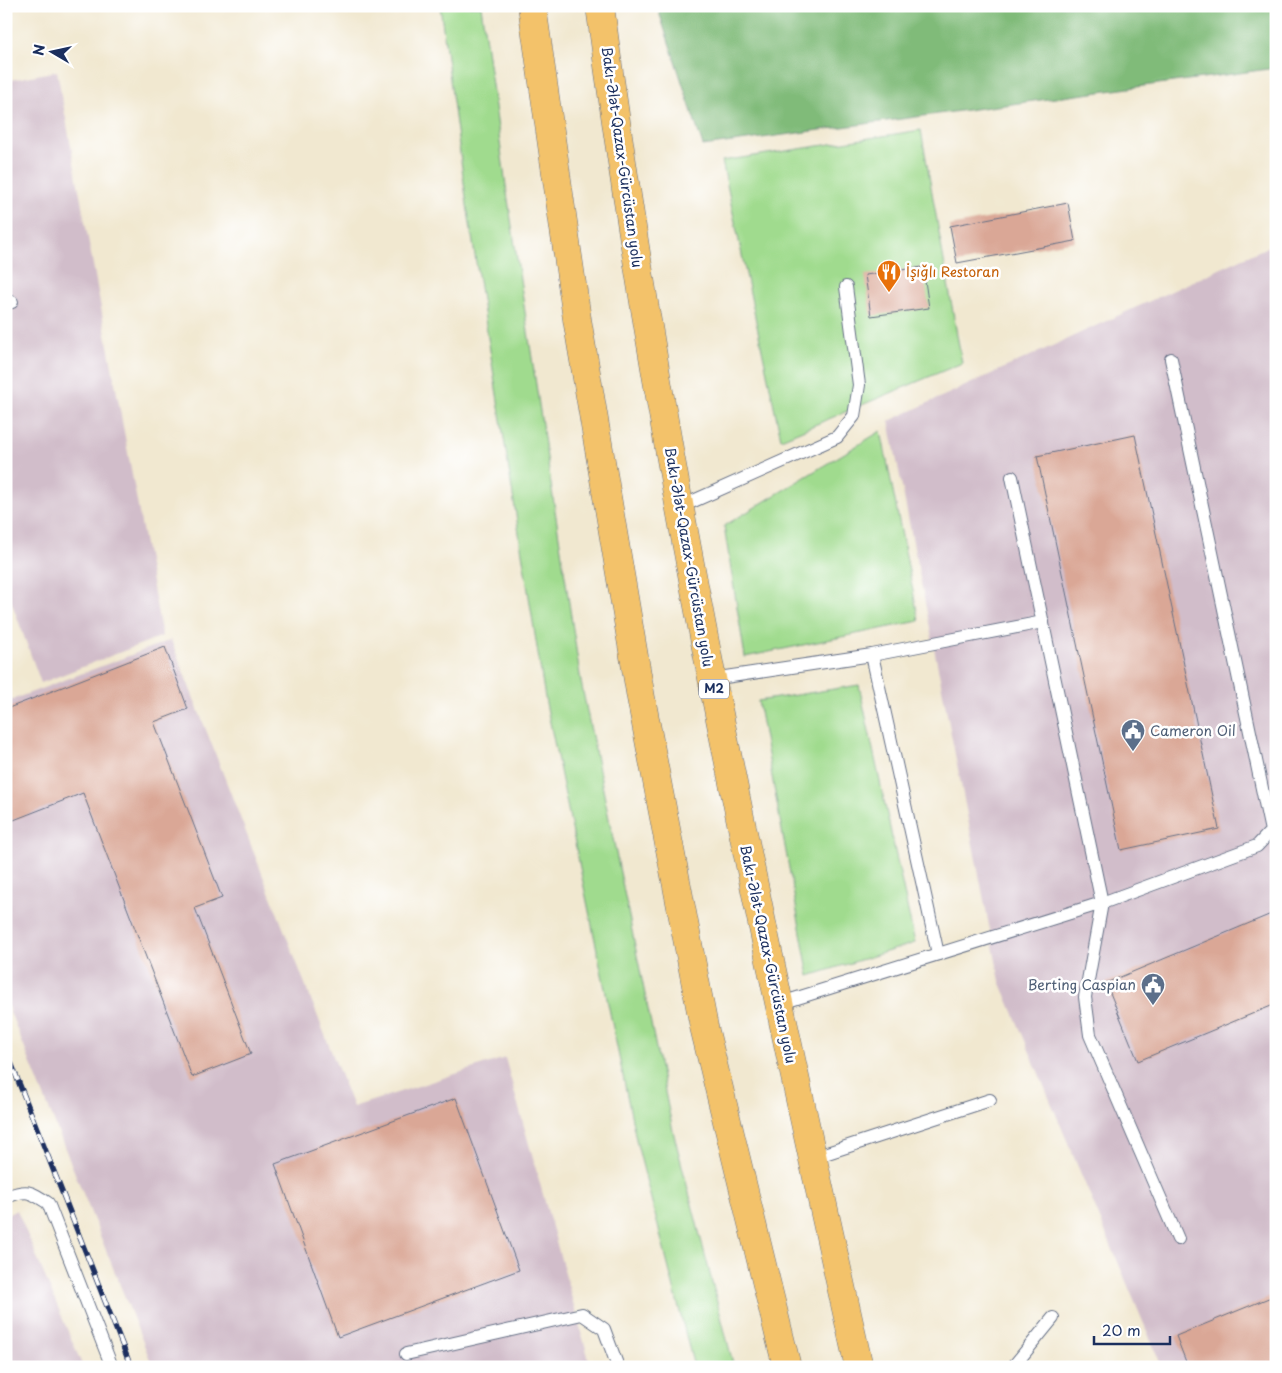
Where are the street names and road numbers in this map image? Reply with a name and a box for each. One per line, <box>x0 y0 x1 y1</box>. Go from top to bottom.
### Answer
street label: Bakı-Ələt-Qazax-Gürcüstan yolu <box>597 45 648 269</box>
street label: Bakı-Ələt-Qazax-Gürcüstan yolu <box>660 445 719 669</box>
road number: M2 <box>699 680 729 699</box>
street label: Bakı-Ələt-Qazax-Gürcüstan yolu <box>735 843 802 1065</box>

